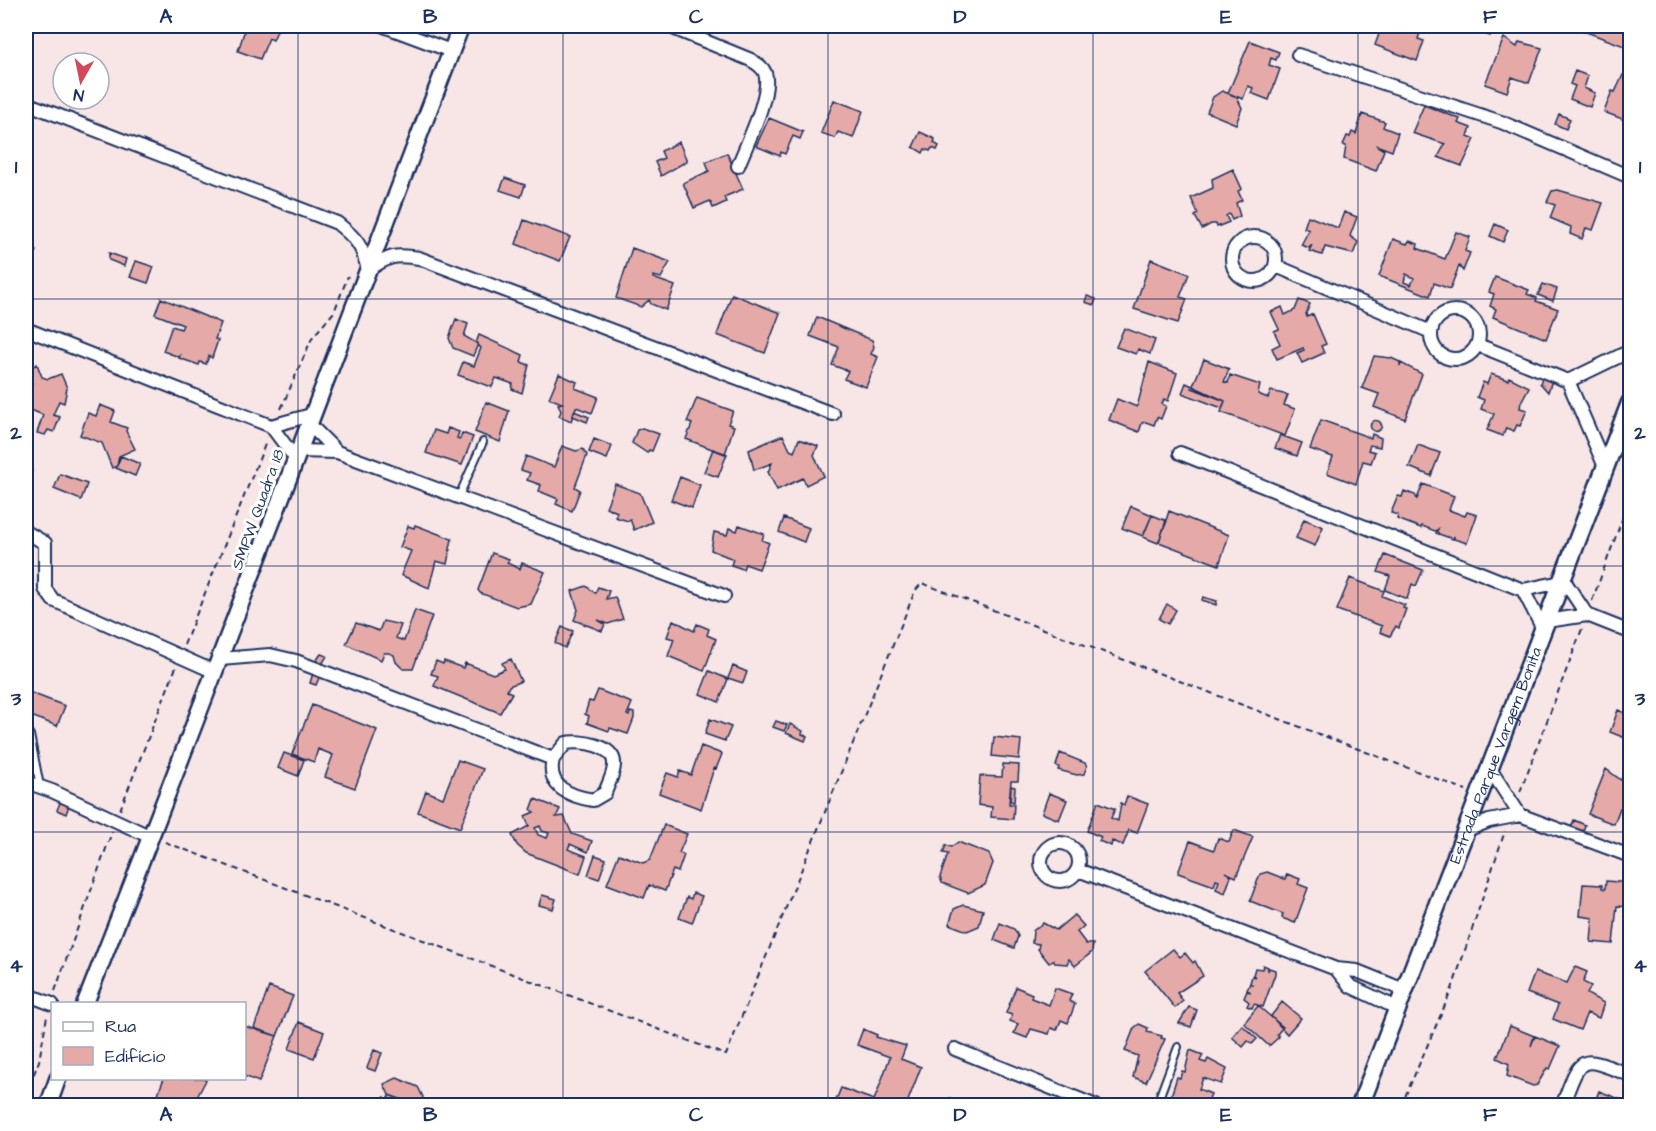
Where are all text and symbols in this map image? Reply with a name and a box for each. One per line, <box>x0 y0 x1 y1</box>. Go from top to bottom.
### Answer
text: A <box>160 3 173 31</box>
text: B <box>423 3 438 31</box>
text: C <box>689 3 704 31</box>
text: D <box>954 3 967 31</box>
text: E <box>1220 3 1232 31</box>
text: F <box>1483 3 1498 31</box>
north arrow <box>51 51 111 111</box>
text: N <box>72 83 85 106</box>
text: 1 <box>15 153 18 181</box>
text: 1 <box>1639 153 1642 181</box>
text: 2 <box>9 419 22 447</box>
text: 2 <box>1633 419 1646 447</box>
street label: SMPW Quadra 18 <box>226 446 290 573</box>
street label: Estrada Parque Vargem Bonita <box>1444 644 1547 867</box>
text: 3 <box>10 685 22 713</box>
text: 3 <box>1634 685 1646 713</box>
text: 4 <box>9 952 23 980</box>
text: 4 <box>1633 952 1647 980</box>
legend <box>51 1002 246 1080</box>
text: Rua <box>105 1014 136 1039</box>
text: Edifício <box>105 1044 165 1069</box>
text: A <box>160 1101 173 1129</box>
text: B <box>423 1101 438 1129</box>
text: C <box>689 1101 704 1129</box>
text: D <box>954 1101 967 1129</box>
text: E <box>1220 1101 1232 1129</box>
text: F <box>1483 1101 1498 1129</box>

